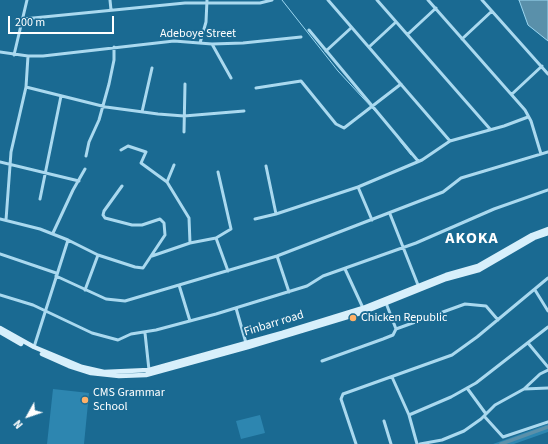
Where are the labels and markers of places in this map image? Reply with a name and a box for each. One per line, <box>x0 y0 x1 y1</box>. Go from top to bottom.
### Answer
place label: Chicken Republic <box>361 311 447 325</box>
marker: Chicken Republic <box>348 313 358 323</box>
place label: CMS Grammar School <box>93 386 165 414</box>
marker: CMS Grammar School <box>80 395 90 405</box>

